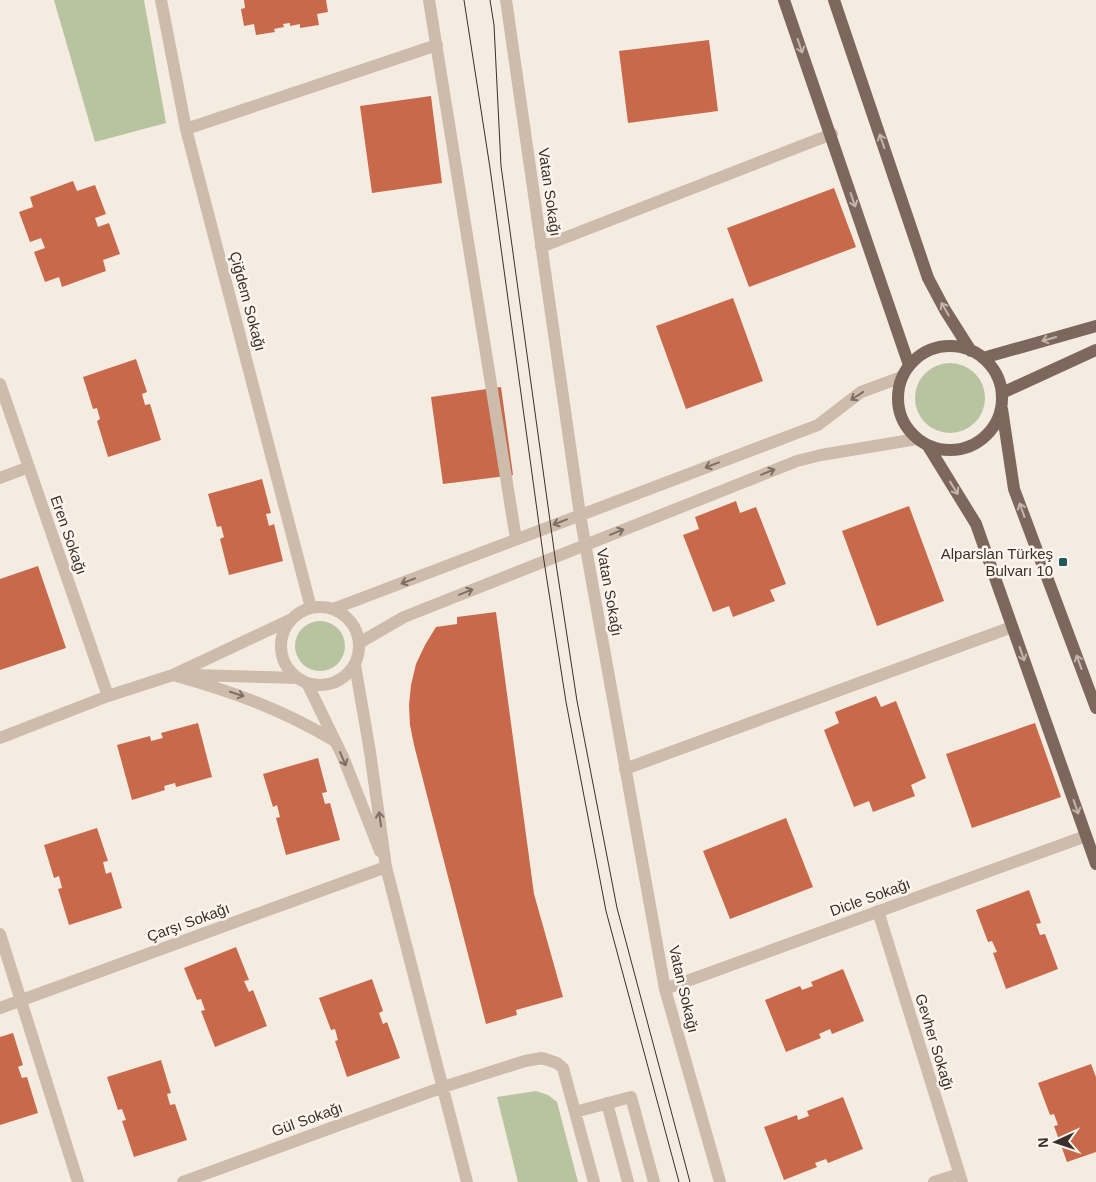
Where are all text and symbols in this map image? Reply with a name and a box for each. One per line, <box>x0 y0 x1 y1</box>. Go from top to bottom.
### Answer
one-way arrow <box>796 38 806 54</box>
one-way arrow <box>876 134 886 150</box>
street label: Vatan Sokağı <box>535 147 565 237</box>
one-way arrow <box>849 191 859 207</box>
street label: Çiğdem Sokağı <box>227 249 269 353</box>
one-way arrow <box>940 303 950 317</box>
one-way arrow <box>1041 335 1057 344</box>
one-way arrow <box>850 391 864 401</box>
one-way arrow <box>705 461 720 470</box>
one-way arrow <box>760 467 775 477</box>
one-way arrow <box>949 480 959 494</box>
street label: Eren Sokağı <box>48 493 90 577</box>
one-way arrow <box>1017 503 1026 518</box>
one-way arrow <box>553 518 568 528</box>
one-way arrow <box>609 527 624 537</box>
place label: Alparslan Türkeş Bulvarı 10 <box>941 545 1053 579</box>
street label: Vatan Sokağı <box>594 547 626 637</box>
marker: Alparslan Türkeş Bulvarı 10 <box>1057 556 1069 568</box>
one-way arrow <box>401 576 416 586</box>
one-way arrow <box>458 587 473 597</box>
one-way arrow <box>1018 645 1027 661</box>
one-way arrow <box>1074 655 1083 670</box>
one-way arrow <box>229 690 244 699</box>
one-way arrow <box>339 751 348 766</box>
one-way arrow <box>1071 799 1081 815</box>
one-way arrow <box>375 811 385 827</box>
street label: Dicle Sokağı <box>828 875 912 919</box>
street label: Çarşı Sokağı <box>144 899 232 945</box>
street label: Vatan Sokağı <box>666 944 702 1034</box>
street label: Gevher Sokağı <box>912 992 958 1092</box>
street label: Gül Sokağı <box>269 1098 345 1140</box>
north arrow <box>1031 1117 1081 1167</box>
text: N <box>1035 1137 1051 1148</box>

